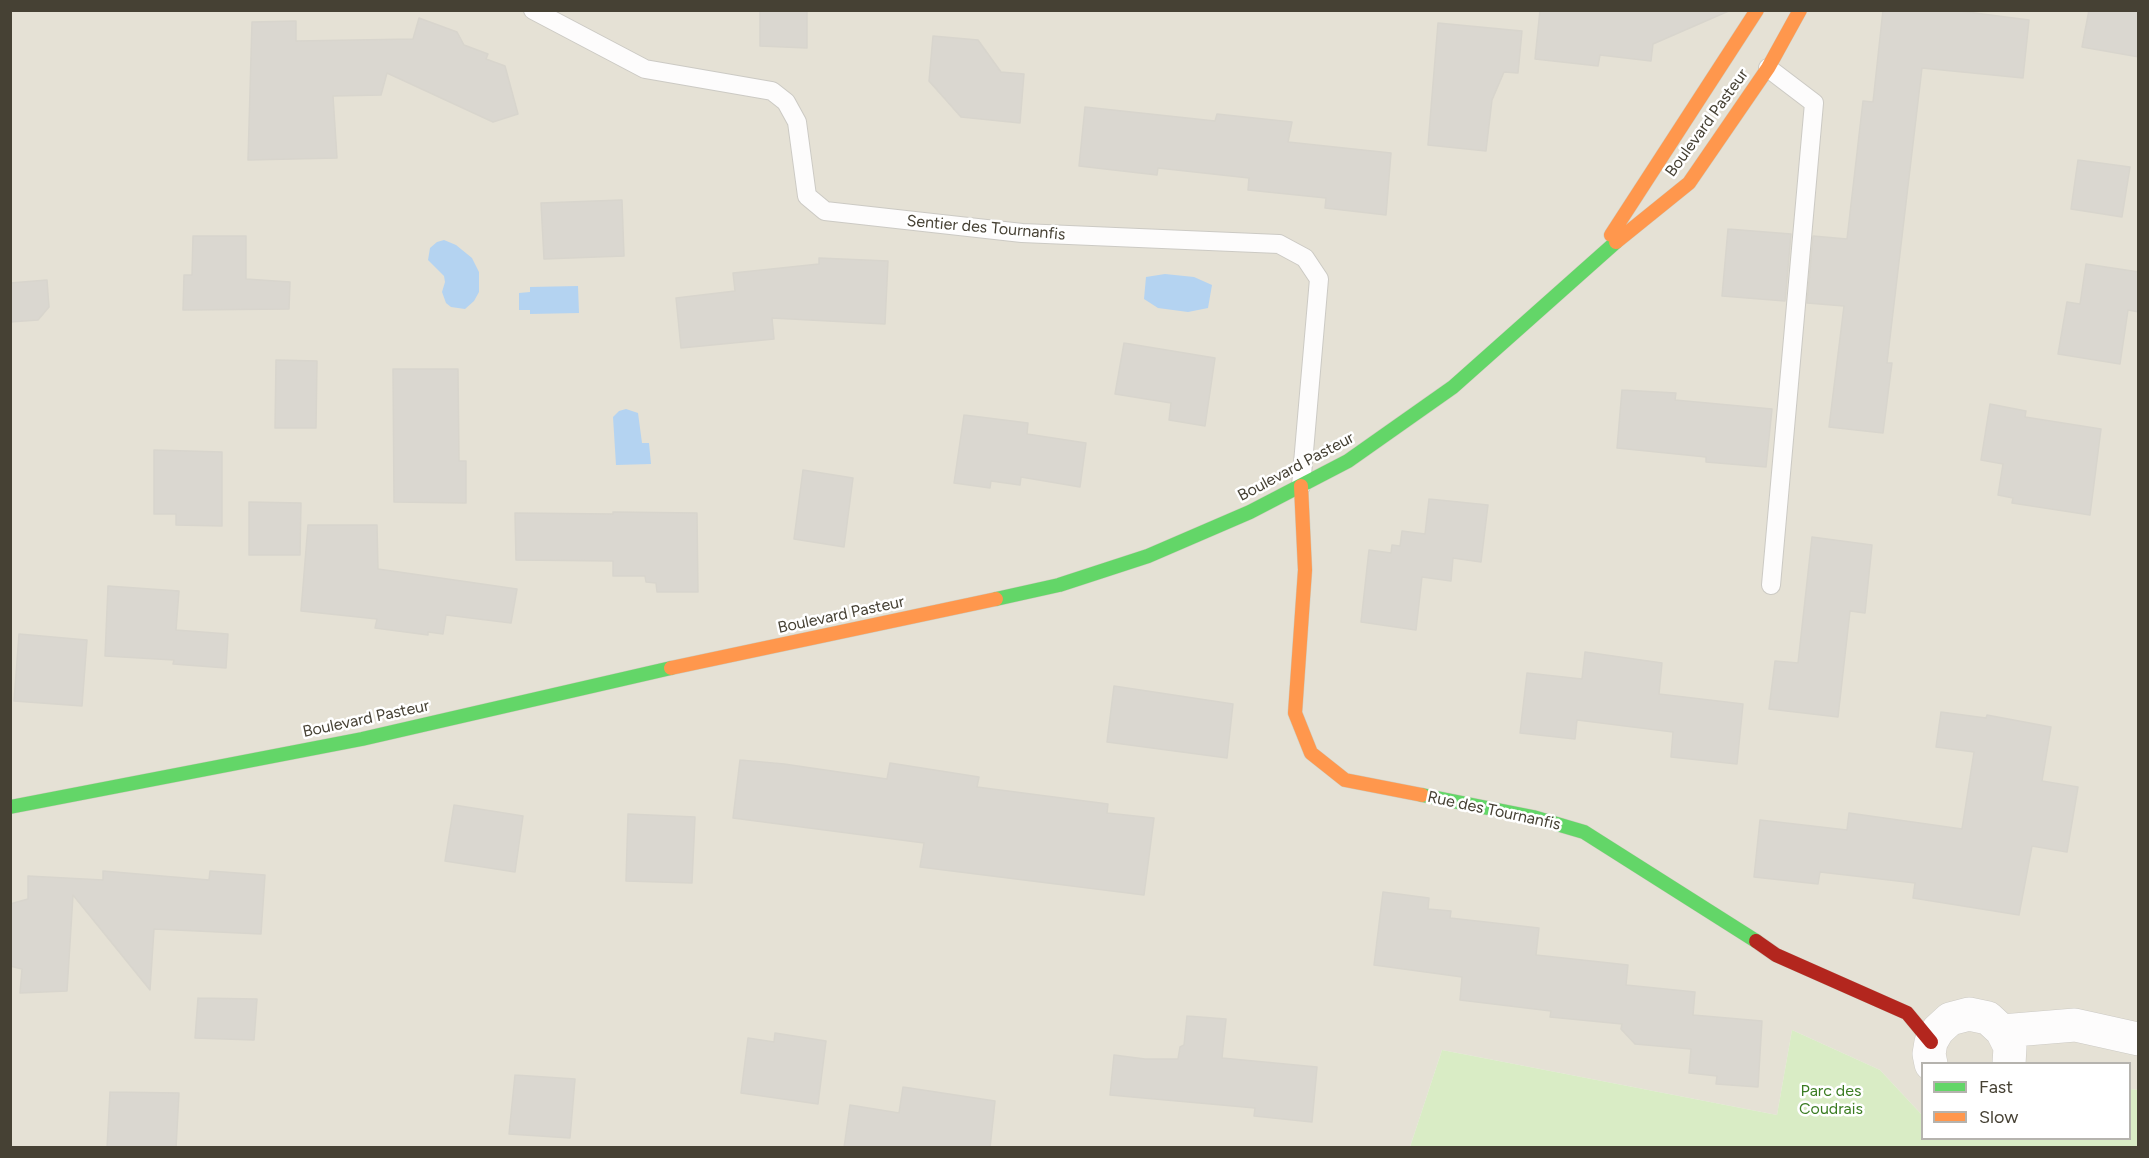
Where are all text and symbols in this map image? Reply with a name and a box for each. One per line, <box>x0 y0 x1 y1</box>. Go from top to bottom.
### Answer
street label: Boulevard Pasteur <box>1661 65 1753 181</box>
street label: Sentier des Tournanfis <box>906 211 1066 245</box>
street label: Boulevard Pasteur <box>1235 428 1357 506</box>
street label: Boulevard Pasteur <box>776 592 906 638</box>
street label: Boulevard Pasteur <box>301 696 431 742</box>
street label: Rue des Tournanfis <box>1426 788 1562 834</box>
legend <box>1921 1062 2131 1140</box>
text: Fast <box>1979 1076 2013 1098</box>
park label: Parc des Coudrais <box>1799 1081 1863 1119</box>
text: Slow <box>1979 1106 2018 1128</box>

